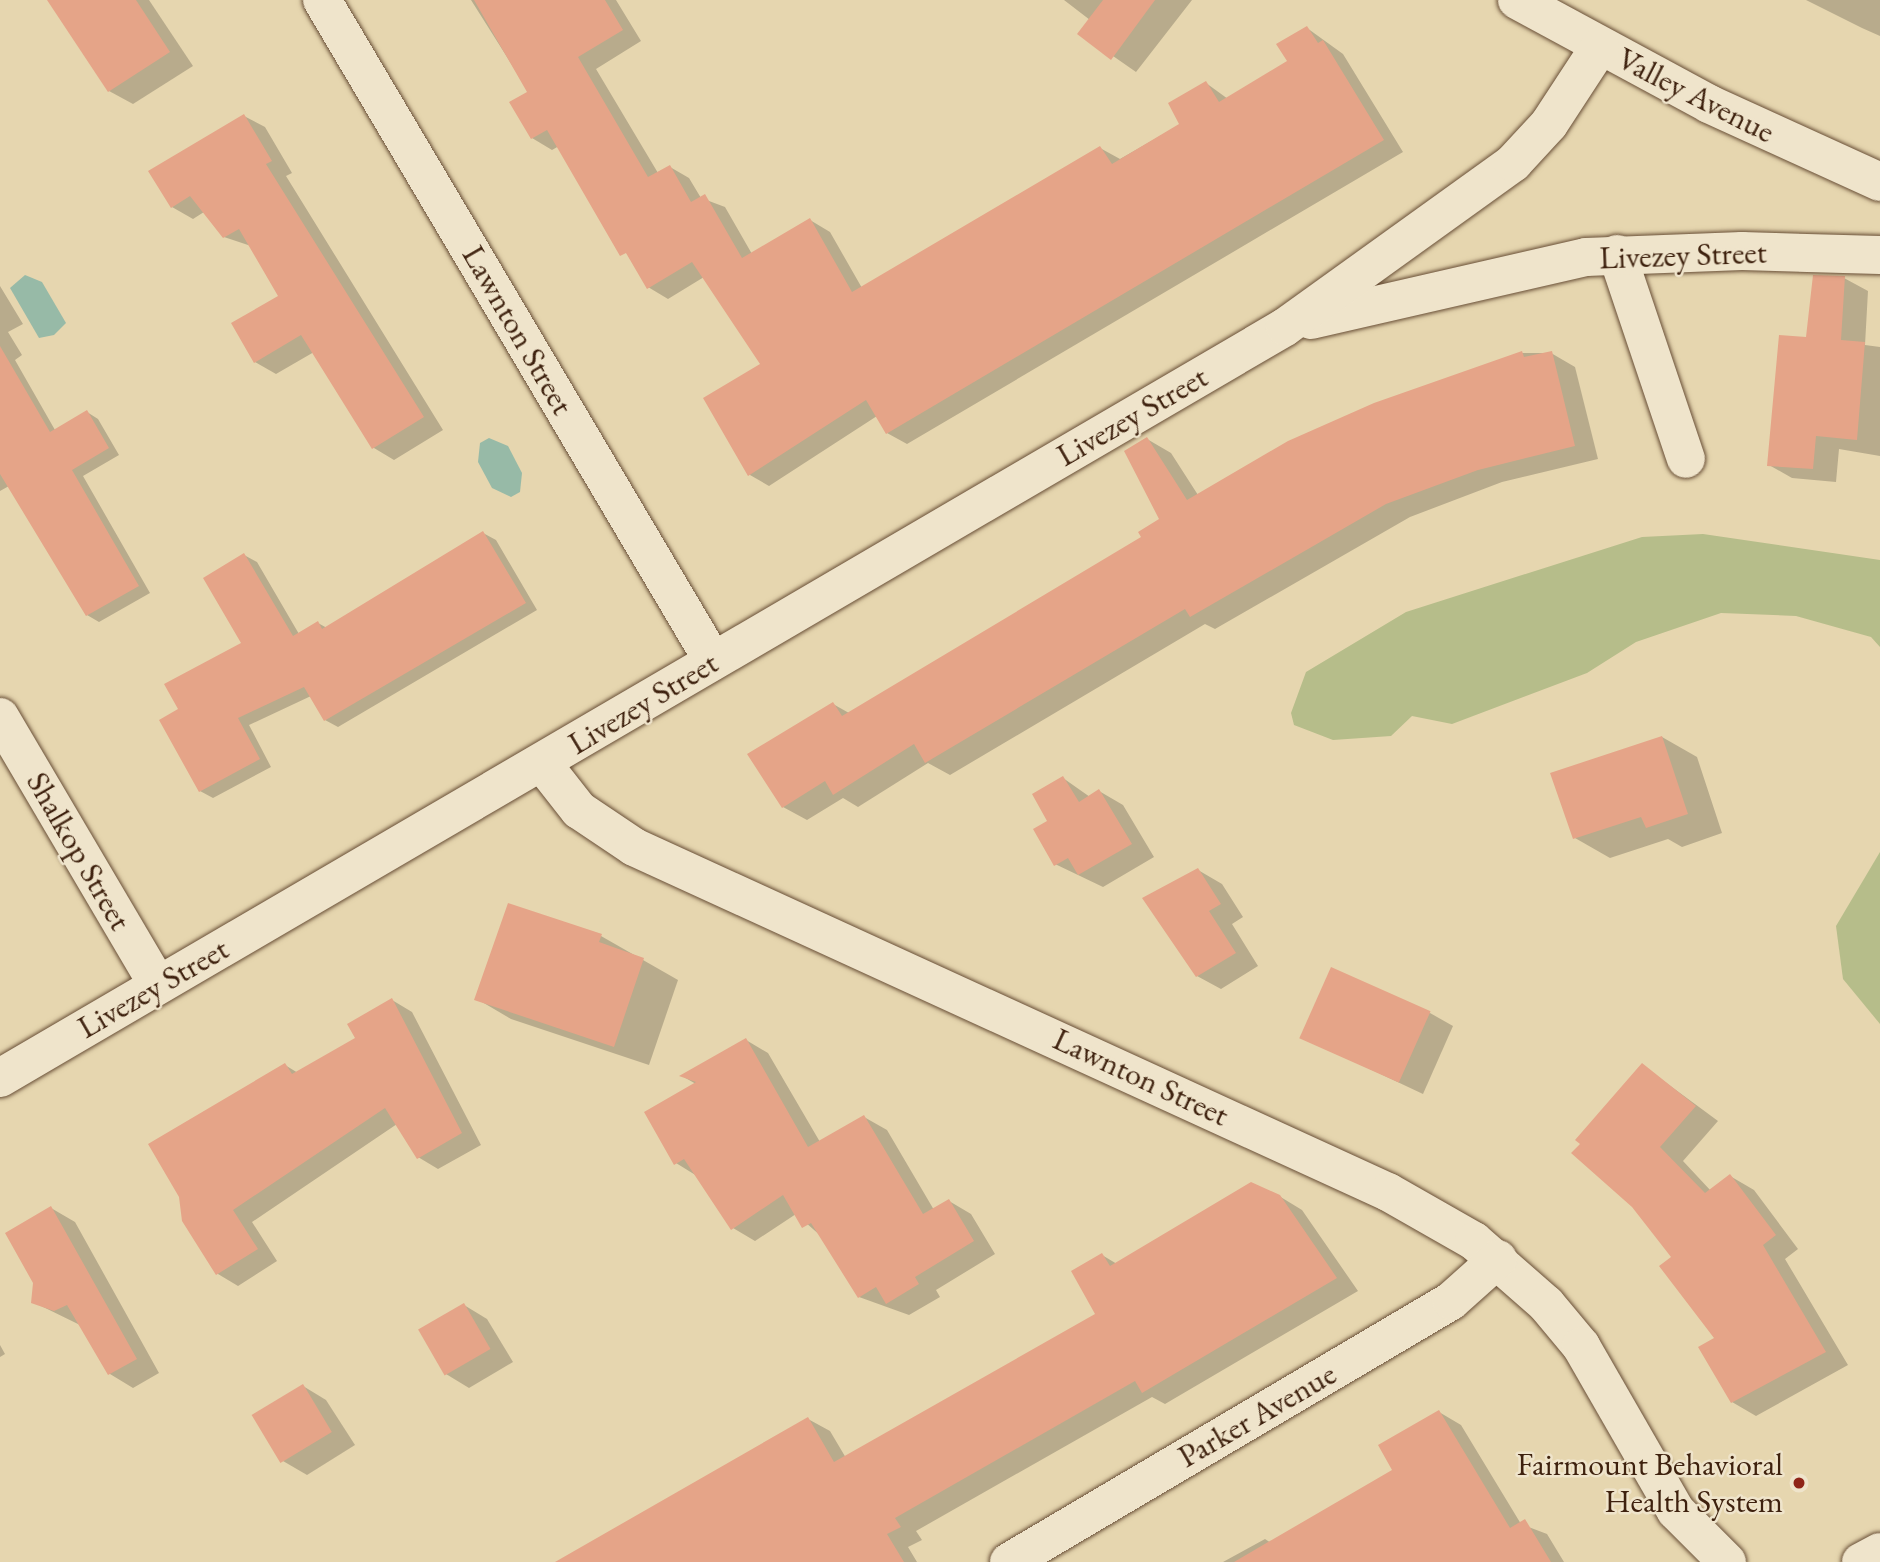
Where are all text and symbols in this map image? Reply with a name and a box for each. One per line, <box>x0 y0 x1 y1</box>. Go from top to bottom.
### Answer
street label: Valley Avenue <box>1611 39 1781 151</box>
street label: Livezey Street <box>1599 233 1767 277</box>
street label: Lawnton Street <box>454 239 582 421</box>
street label: Livezey Street <box>1050 358 1214 474</box>
street label: Livezey Street <box>561 643 725 763</box>
street label: Shalkop Street <box>18 765 140 937</box>
street label: Livezey Street <box>71 930 235 1046</box>
street label: Lawnton Street <box>1047 1020 1235 1134</box>
street label: Parker Avenue <box>1171 1354 1343 1476</box>
place label: Fairmount Behavioral Health System <box>1517 1446 1783 1521</box>
marker: Fairmount Behavioral Health System <box>1789 1473 1809 1493</box>

